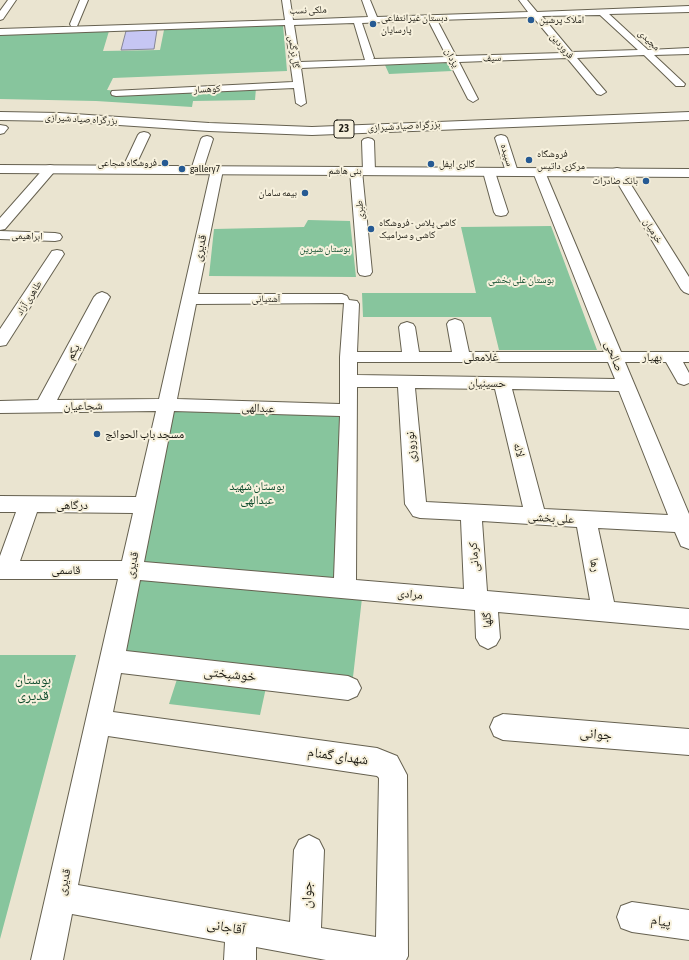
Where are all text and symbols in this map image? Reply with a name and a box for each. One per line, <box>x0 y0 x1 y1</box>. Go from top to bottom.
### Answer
street label: ملکی نسب <box>289 3 327 17</box>
place label: دبستان غیرانتفاعی پارسایان <box>381 12 448 36</box>
place label: املاک پرشین <box>539 14 584 26</box>
marker: املاک پرشین <box>526 15 536 25</box>
marker: دبستان غیرانتفاعی پارسایان <box>368 19 378 29</box>
street label: مجیدی <box>635 27 663 53</box>
street label: فروردین <box>548 31 576 61</box>
street label: گل نرگس <box>286 35 302 69</box>
street label: یزدان <box>442 46 462 70</box>
street label: سیف <box>483 52 501 64</box>
street label: کوهسار <box>193 82 221 96</box>
street label: بزرگراه صیاد شیرازی <box>44 111 118 127</box>
street label: بزرگراه صیاد شیرازی <box>367 118 441 134</box>
road number: 23 <box>334 120 354 138</box>
street label: سپیده <box>498 142 516 168</box>
place label: فروشگاه مرکزی داتیس <box>537 148 585 172</box>
marker: فروشگاه مرکزی داتیس <box>524 155 534 165</box>
place label: فروشگاه شجاعی <box>97 157 157 169</box>
marker: فروشگاه شجاعی <box>160 158 170 168</box>
place label: گالری ایفل <box>439 158 475 170</box>
marker: گالری ایفل <box>426 159 436 169</box>
place label: gallery7 <box>190 163 220 175</box>
marker: gallery7 <box>177 164 187 174</box>
street label: بنی هاشم <box>328 165 362 177</box>
place label: بانک صادرات <box>592 175 638 187</box>
marker: بانک صادرات <box>641 176 651 186</box>
place label: بیمه سامان <box>259 187 297 199</box>
marker: بیمه سامان <box>300 188 310 198</box>
street label: طبری <box>353 200 367 220</box>
street label: خرمیان <box>641 216 665 246</box>
place label: کاشی پلاس - فروشگاه کاشی و سرامیک <box>379 217 456 240</box>
marker: کاشی پلاس - فروشگاه کاشی و سرامیک <box>366 224 376 234</box>
street label: ابراهیمی <box>11 229 43 243</box>
street label: قدیری <box>190 233 210 263</box>
park label: بوستان شیرین <box>300 243 350 255</box>
park label: بوستان علی بخشی <box>488 274 554 286</box>
street label: طاهری آزاد <box>13 279 45 317</box>
street label: آشتیانی <box>252 293 280 305</box>
street label: صالحی <box>601 339 627 373</box>
street label: یکم <box>63 342 83 362</box>
street label: غلامعلی <box>463 350 499 364</box>
street label: بهیار <box>642 350 662 364</box>
street label: حسینیان <box>468 375 506 391</box>
street label: شجاعیان <box>63 398 103 414</box>
street label: عبدالهی <box>241 400 275 416</box>
place label: مسجد باب الحوائج <box>105 427 184 441</box>
marker: مسجد باب الحوائج <box>92 429 102 439</box>
street label: نوروزی <box>403 431 419 463</box>
street label: لاله <box>510 441 528 459</box>
park label: بوستان شهید عبدالهی <box>229 479 285 507</box>
street label: درگاهی <box>56 498 88 512</box>
street label: علی بخشی <box>527 510 575 526</box>
street label: کرمانی <box>466 542 482 572</box>
street label: قدیری <box>122 550 142 580</box>
street label: رها <box>587 557 603 573</box>
street label: قاسمی <box>51 563 81 577</box>
street label: مرادی <box>397 586 423 602</box>
street label: گلها <box>479 612 495 628</box>
street label: خوشبختی <box>203 663 257 685</box>
park label: بوستان قدیری <box>15 672 51 704</box>
street label: جوانی <box>579 724 613 744</box>
street label: شهدای گمنام <box>307 743 369 769</box>
street label: قدیری <box>54 867 74 897</box>
street label: جوان <box>298 881 316 909</box>
street label: پیام <box>650 911 672 931</box>
street label: آقاجانی <box>206 915 246 939</box>

